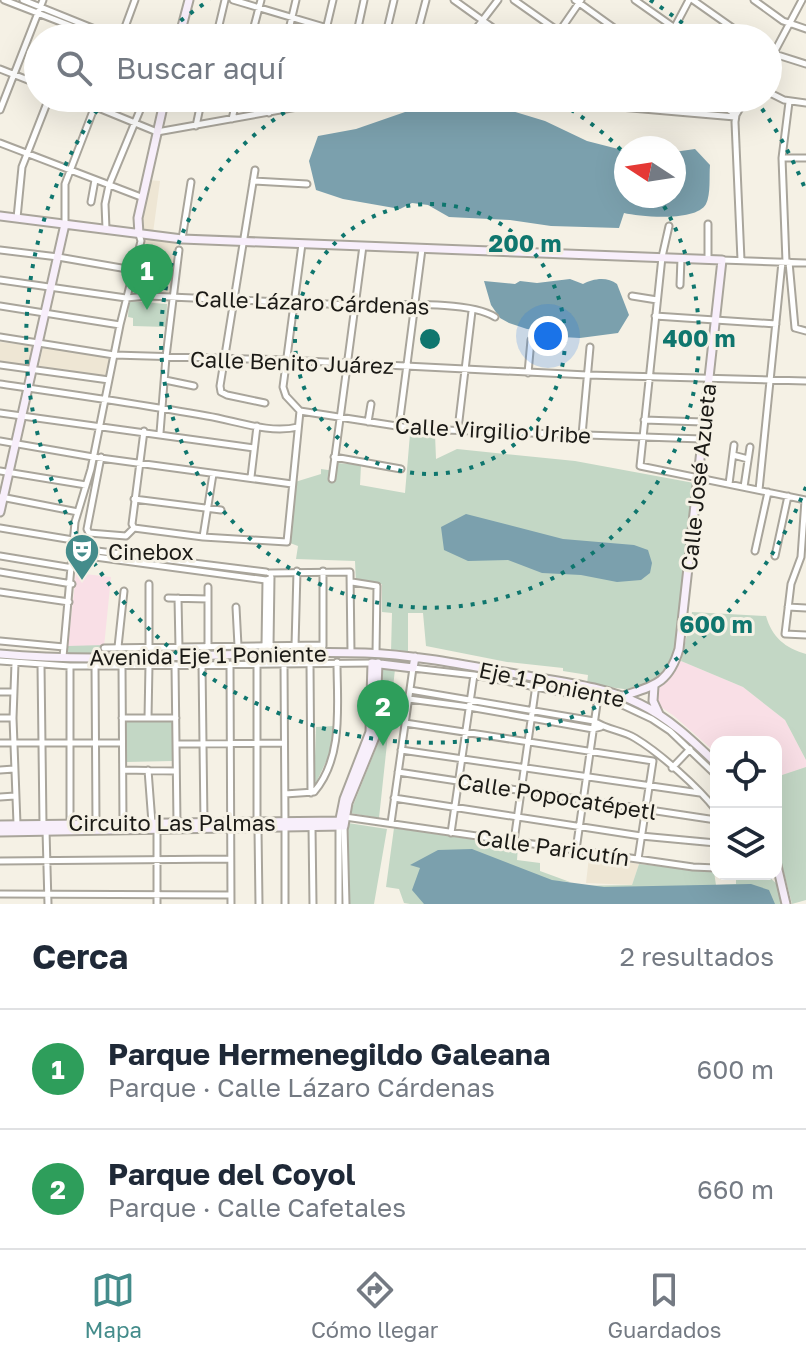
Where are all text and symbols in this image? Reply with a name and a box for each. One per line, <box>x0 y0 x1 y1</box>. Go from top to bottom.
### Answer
search box <box>24 24 782 112</box>
icon: search <box>52 46 96 90</box>
text: Buscar aquí <box>116 50 284 86</box>
north arrow <box>614 136 686 208</box>
text: 200 m <box>489 228 561 257</box>
pin: 1 <box>121 244 173 310</box>
street label: Calle Lázaro Cárdenas <box>194 284 430 320</box>
your location <box>528 316 568 356</box>
text: 400 m <box>662 323 736 352</box>
centre of rings <box>416 325 444 353</box>
street label: Calle Benito Juárez <box>189 345 395 379</box>
street label: Calle José Azueta <box>675 382 721 572</box>
street label: Calle Virgilio Uribe <box>394 411 592 449</box>
theatre icon: Cinebox <box>63 532 101 582</box>
place label: Cinebox <box>108 538 194 565</box>
text: 600 m <box>679 609 753 638</box>
street label: Avenida Eje 1 Poniente <box>89 639 327 671</box>
street label: Eje 1 Poniente <box>477 655 627 713</box>
pin: 2 <box>357 680 409 746</box>
map controls <box>710 736 782 880</box>
button: locate <box>710 736 782 808</box>
street label: Calle Popocatépetl <box>455 767 659 825</box>
button: layers <box>710 808 782 880</box>
street label: Circuito Las Palmas <box>68 809 276 836</box>
street label: Calle Paricutín <box>475 823 631 871</box>
text: Cerca <box>32 936 128 976</box>
text: 2 resultados <box>620 941 774 972</box>
text: Parque Hermenegildo Galeana <box>108 1036 550 1072</box>
text: 1 <box>51 1054 65 1085</box>
text: 600 m <box>697 1054 774 1085</box>
text: Parque · Calle Lázaro Cárdenas <box>108 1072 495 1103</box>
text: Parque del Coyol <box>108 1156 356 1192</box>
text: 2 <box>50 1174 66 1205</box>
text: 660 m <box>697 1174 774 1205</box>
text: Parque · Calle Cafetales <box>108 1192 406 1223</box>
tab: Mapa <box>85 1268 142 1343</box>
tab: Cómo llegar <box>311 1268 438 1343</box>
tab: Guardados <box>607 1268 721 1343</box>

